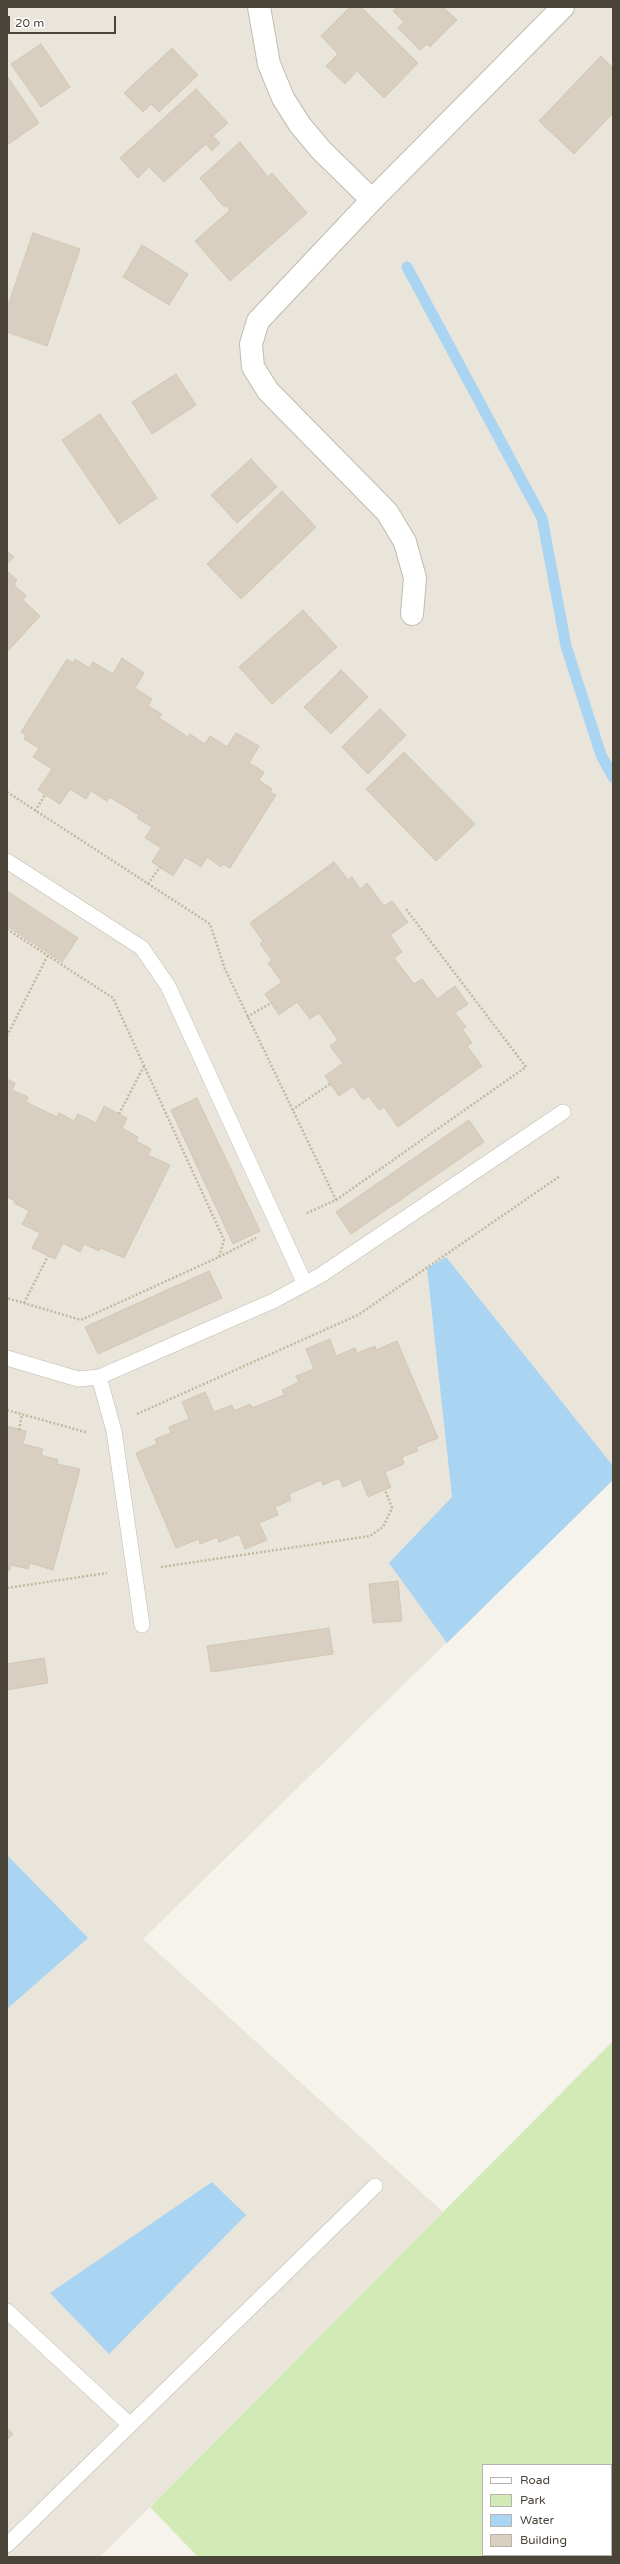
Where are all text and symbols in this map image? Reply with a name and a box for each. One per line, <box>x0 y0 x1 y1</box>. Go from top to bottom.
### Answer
scale bar <box>10 8 118 34</box>
text: 20 m <box>15 16 44 30</box>
legend <box>482 2464 612 2556</box>
text: Road <box>520 2473 550 2487</box>
text: Park <box>520 2493 546 2507</box>
text: Water <box>520 2513 554 2527</box>
text: Building <box>520 2533 567 2547</box>

